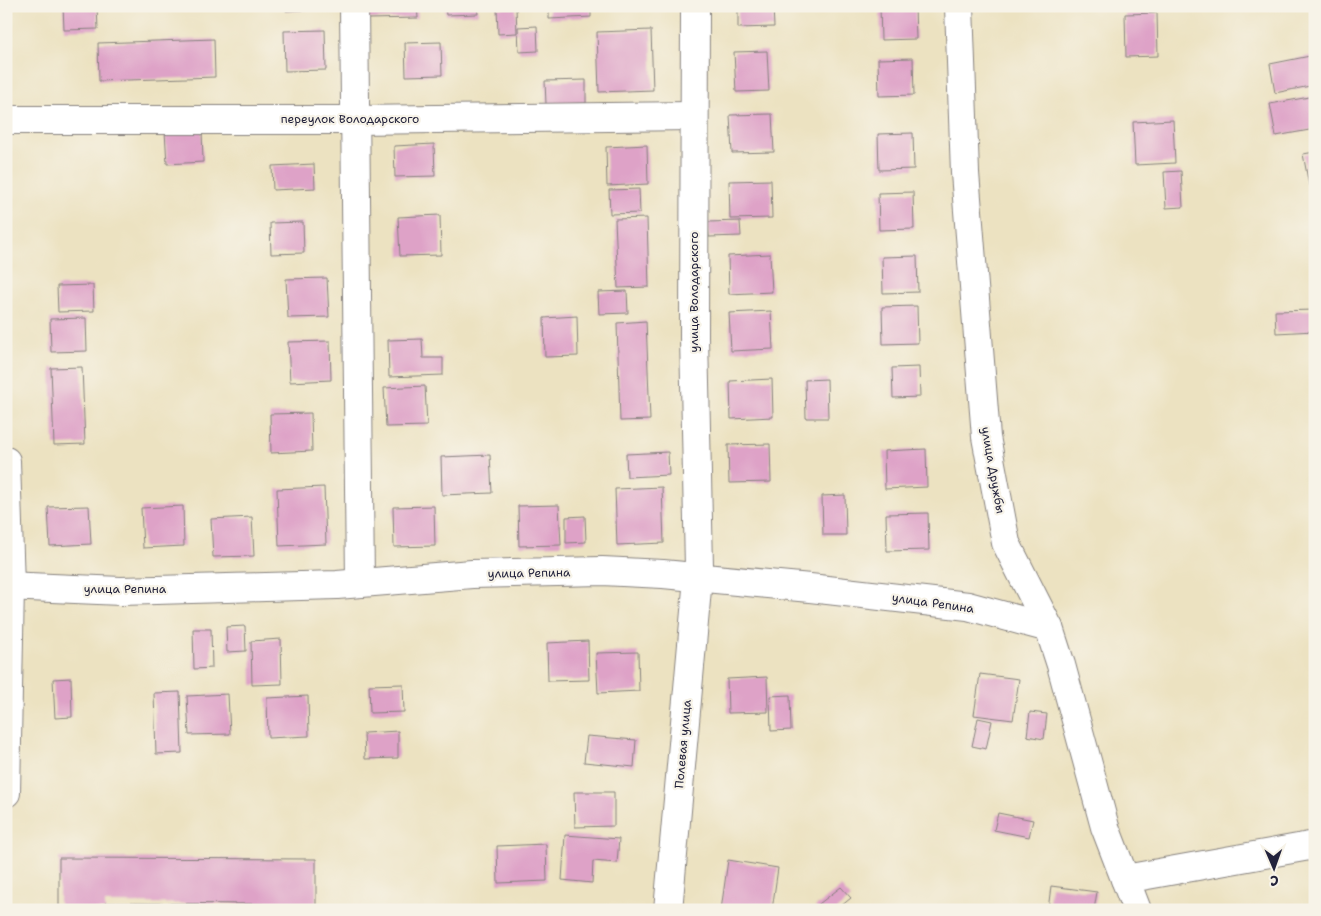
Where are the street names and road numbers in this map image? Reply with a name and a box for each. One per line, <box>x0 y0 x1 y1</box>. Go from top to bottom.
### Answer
street label: переулок Володарского <box>281 111 419 127</box>
street label: улица Володарского <box>686 232 702 352</box>
street label: улица Дружбы <box>977 425 1009 515</box>
street label: улица Репина <box>488 564 571 582</box>
street label: улица Репина <box>84 581 167 597</box>
street label: улица Репина <box>891 589 976 617</box>
street label: Полевая улица <box>671 698 695 789</box>

